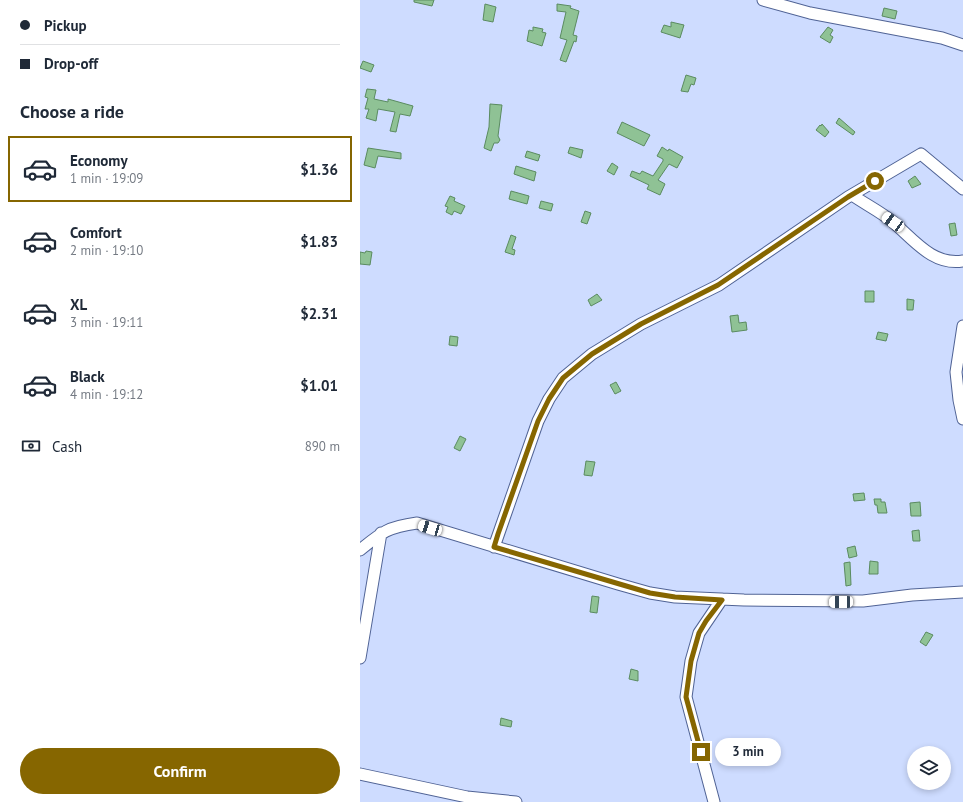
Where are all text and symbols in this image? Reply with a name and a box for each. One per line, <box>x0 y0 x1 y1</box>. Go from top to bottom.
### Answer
text: Pickup <box>44 16 87 35</box>
text: Drop-off <box>44 54 98 73</box>
text: Choose a ride <box>20 100 124 123</box>
icon: car <box>22 151 58 187</box>
text: Economy <box>70 151 128 170</box>
text: $1.36 <box>300 160 338 179</box>
text: 1 min · 19:09 <box>70 170 143 187</box>
route start <box>866 172 884 190</box>
car <box>880 210 906 234</box>
icon: car <box>22 223 58 259</box>
text: Comfort <box>70 223 122 242</box>
text: $1.83 <box>300 232 338 251</box>
text: 2 min · 19:10 <box>70 242 143 259</box>
icon: car <box>22 295 58 331</box>
text: XL <box>70 295 87 314</box>
text: $2.31 <box>300 304 338 323</box>
text: 3 min · 19:11 <box>70 314 143 331</box>
icon: car <box>22 367 58 403</box>
text: Black <box>70 367 105 386</box>
text: $1.01 <box>300 376 338 395</box>
text: 4 min · 19:12 <box>70 386 143 403</box>
icon: cash <box>20 435 42 457</box>
text: Cash <box>52 437 82 456</box>
text: 890 m <box>305 438 340 455</box>
car <box>417 519 443 537</box>
car <box>829 596 853 608</box>
callout: 3 min <box>715 738 781 766</box>
route end <box>692 743 710 761</box>
text: 3 min <box>732 743 764 760</box>
map controls <box>907 746 951 790</box>
button: layers <box>907 746 951 790</box>
button: Confirm <box>20 748 340 794</box>

